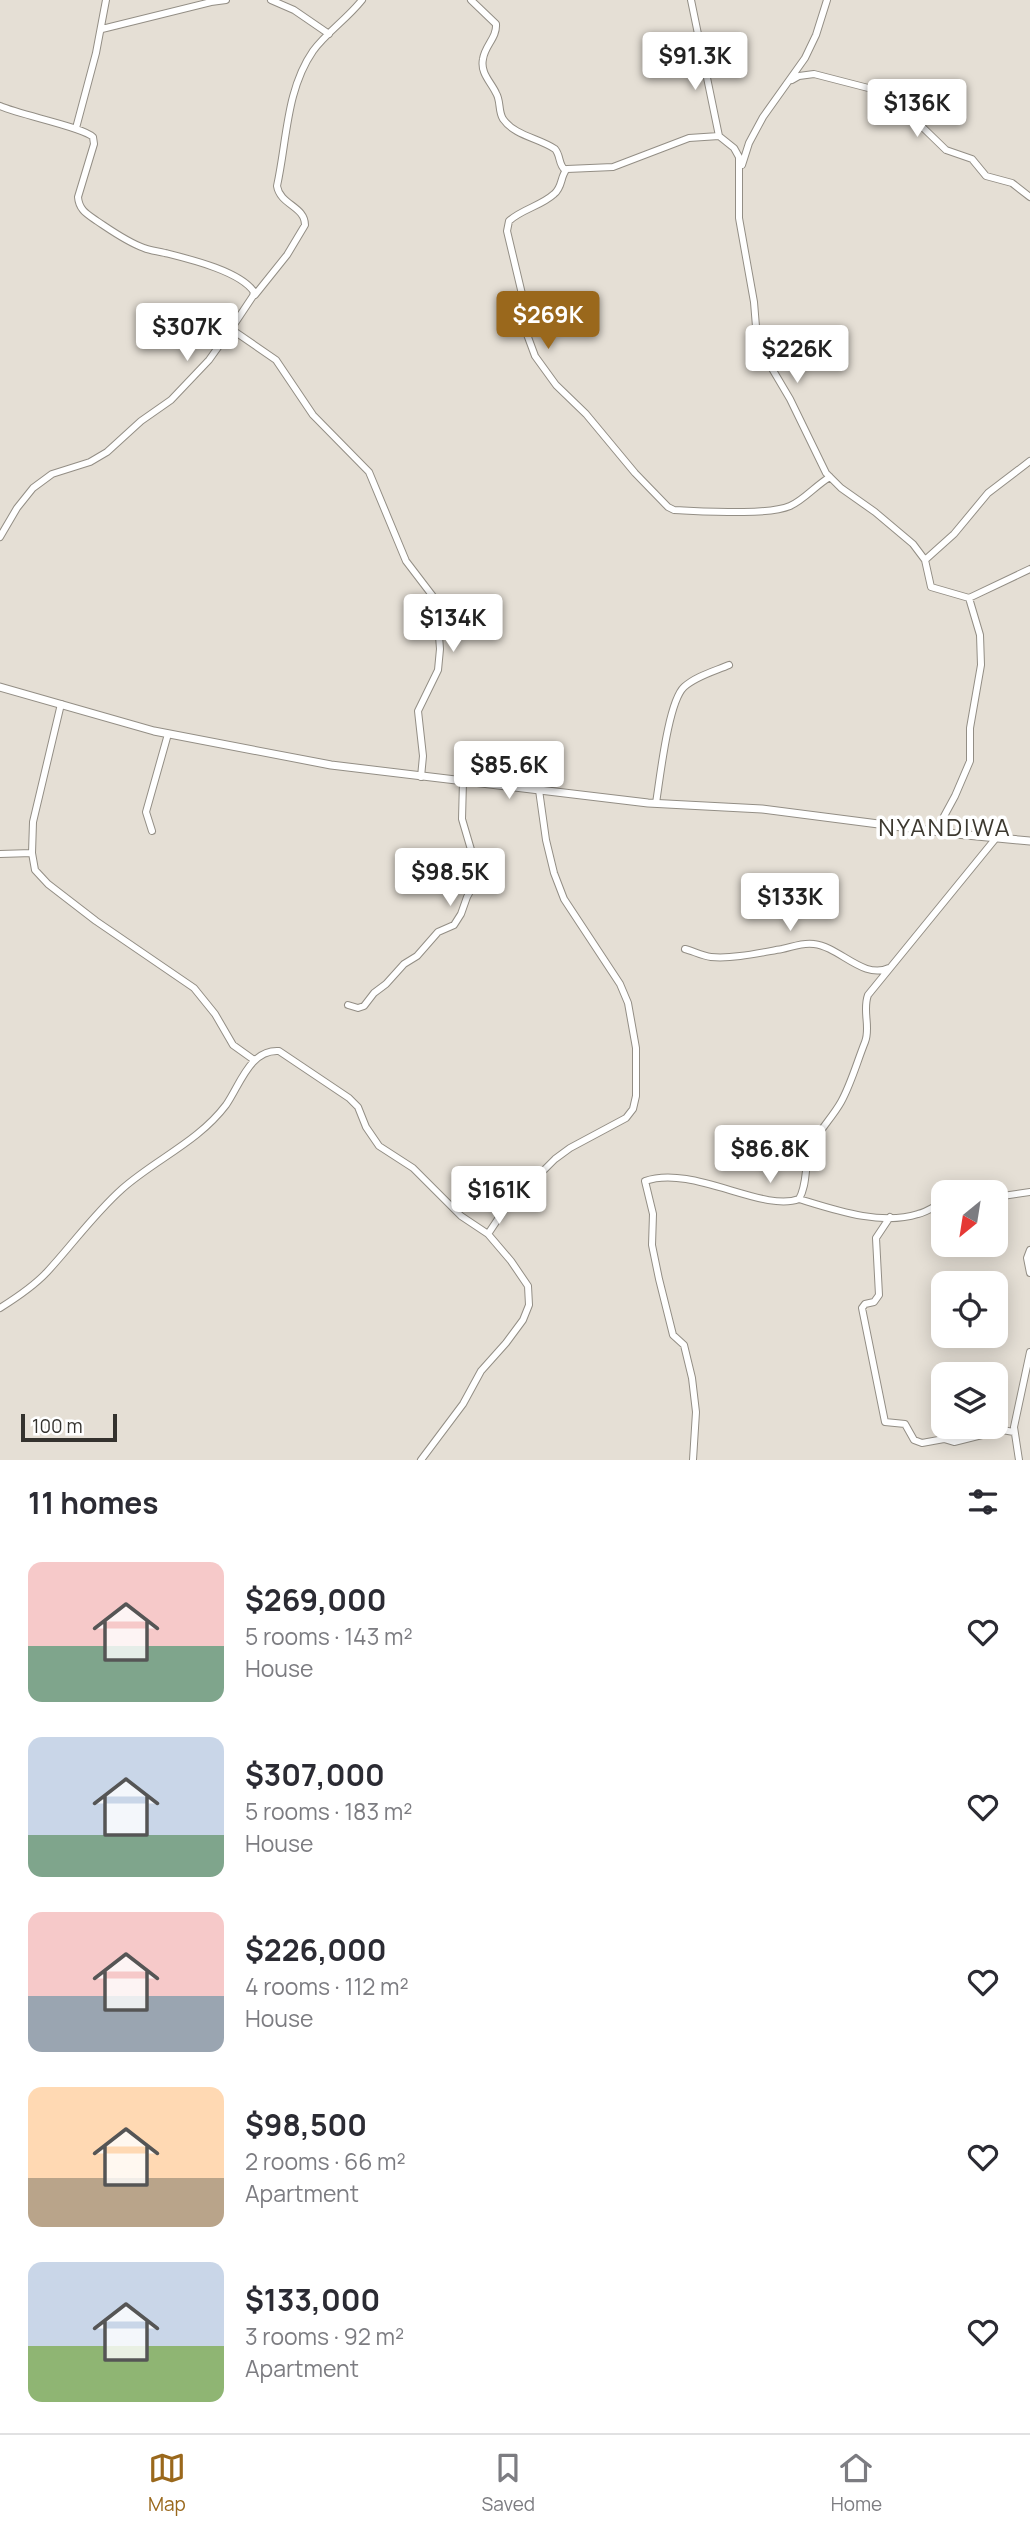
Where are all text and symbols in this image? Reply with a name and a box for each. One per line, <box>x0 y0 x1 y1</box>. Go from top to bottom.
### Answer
pin: $91.3K <box>638 32 752 92</box>
text: $91.3K <box>658 39 732 71</box>
pin: $136K <box>868 80 966 139</box>
text: $136K <box>883 86 951 118</box>
pin: $269K <box>499 292 597 351</box>
text: $269K <box>512 298 584 330</box>
pin: $307K <box>138 304 236 363</box>
text: $307K <box>152 310 222 342</box>
pin: $226K <box>748 326 846 385</box>
text: $226K <box>761 332 833 364</box>
pin: $134K <box>404 594 502 654</box>
text: $134K <box>420 601 486 633</box>
pin: $85.6K <box>452 742 566 801</box>
text: $85.6K <box>470 748 548 780</box>
district label: NYANDIWA <box>878 810 1012 843</box>
pin: $98.5K <box>393 848 507 908</box>
text: $98.5K <box>411 855 489 887</box>
pin: $133K <box>741 874 839 933</box>
text: $133K <box>757 880 823 912</box>
pin: $86.8K <box>713 1126 827 1185</box>
text: $86.8K <box>731 1132 809 1164</box>
pin: $161K <box>450 1166 548 1226</box>
text: $161K <box>467 1173 531 1205</box>
north arrow <box>931 1180 1008 1256</box>
map controls <box>931 1180 1008 1439</box>
button: locate <box>931 1271 1008 1348</box>
button: layers <box>931 1362 1008 1439</box>
scale bar <box>21 1411 117 1443</box>
text: 100 m <box>32 1413 83 1439</box>
text: 11 homes <box>28 1482 159 1523</box>
icon: filters <box>964 1483 1002 1521</box>
text: $269,000 <box>245 1579 386 1620</box>
icon: home <box>84 1590 168 1674</box>
icon: heart <box>964 1613 1002 1651</box>
text: 5 rooms · 143 m² <box>245 1620 413 1652</box>
text: House <box>245 1652 314 1684</box>
text: $307,000 <box>245 1754 385 1795</box>
icon: home <box>84 1765 168 1849</box>
icon: heart <box>964 1788 1002 1826</box>
text: 5 rooms · 183 m² <box>245 1795 412 1827</box>
text: House <box>245 1827 314 1859</box>
text: $226,000 <box>245 1929 387 1970</box>
icon: home <box>84 1940 168 2024</box>
icon: heart <box>964 1963 1002 2001</box>
text: 4 rooms · 112 m² <box>245 1970 409 2002</box>
text: House <box>245 2002 314 2034</box>
text: $98,500 <box>245 2104 367 2145</box>
icon: home <box>84 2115 168 2199</box>
icon: heart <box>964 2138 1002 2176</box>
text: 2 rooms · 66 m² <box>245 2145 406 2177</box>
text: Apartment <box>245 2177 359 2209</box>
text: $133,000 <box>245 2279 380 2320</box>
icon: home <box>84 2290 168 2374</box>
icon: heart <box>964 2313 1002 2351</box>
text: 3 rooms · 92 m² <box>245 2320 404 2352</box>
text: Apartment <box>245 2352 359 2384</box>
tab: Map <box>148 2449 186 2517</box>
tab: Saved <box>482 2449 535 2517</box>
tab: Home <box>831 2449 882 2517</box>

